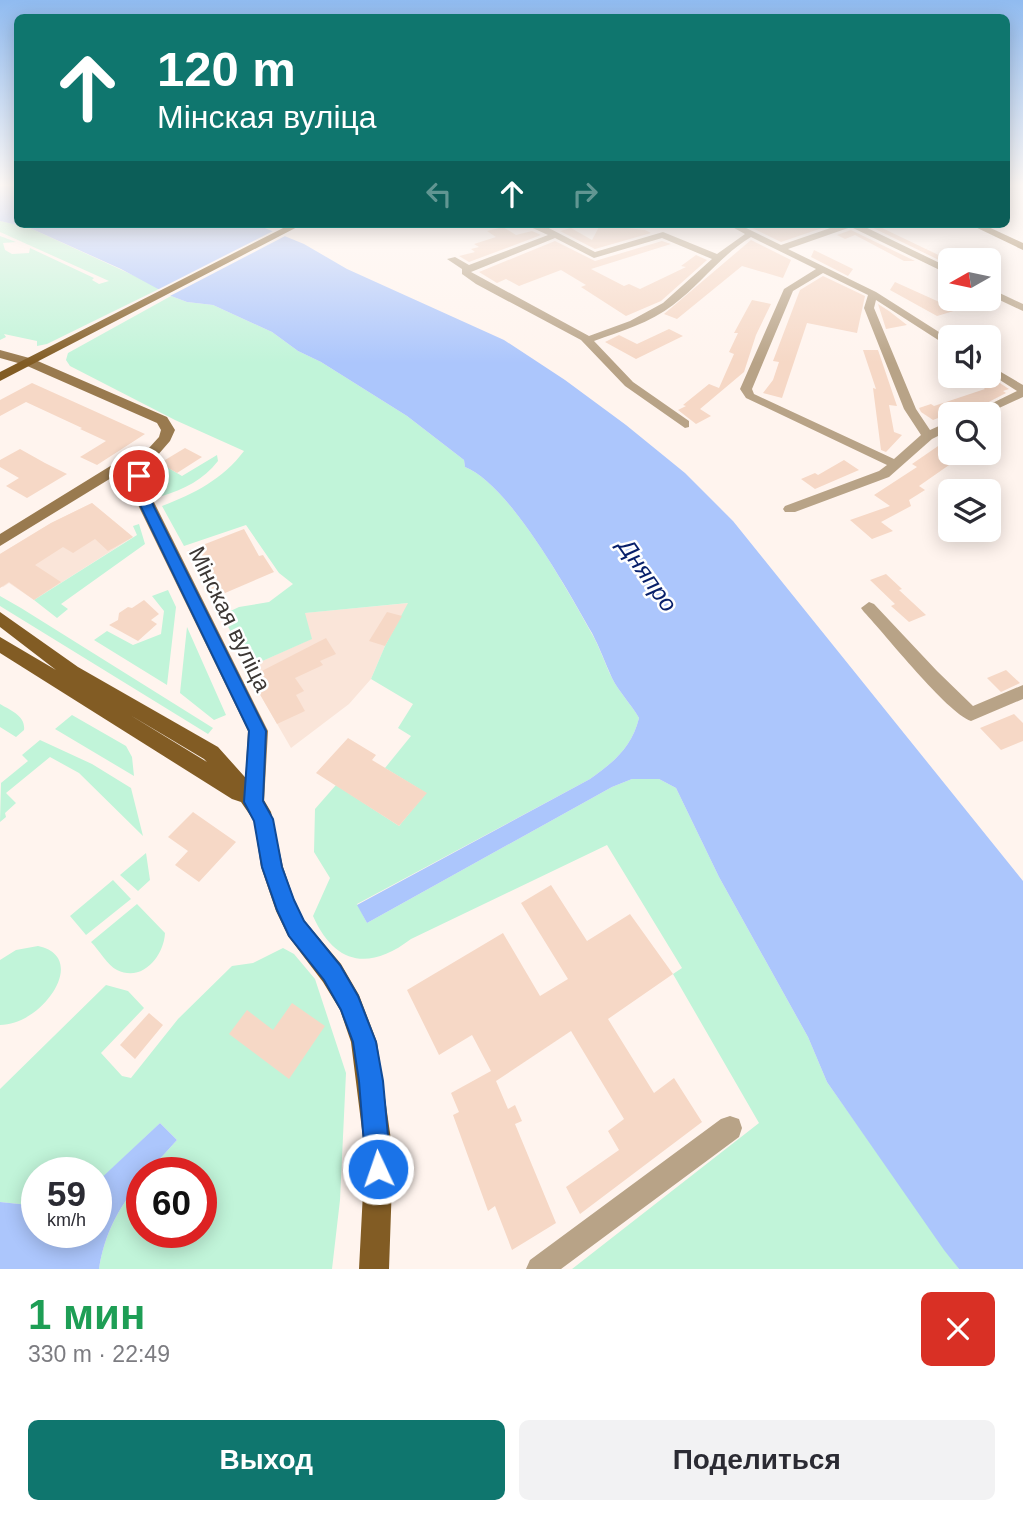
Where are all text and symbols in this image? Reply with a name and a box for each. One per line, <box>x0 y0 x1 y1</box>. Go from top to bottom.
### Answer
icon: ahead <box>42 42 133 133</box>
text: 120 m <box>157 42 296 96</box>
text: Мінская вуліца <box>157 99 377 135</box>
icon: left <box>420 175 458 213</box>
icon: ahead <box>493 175 531 213</box>
icon: right <box>566 175 604 213</box>
north arrow <box>938 248 1001 312</box>
map controls <box>938 248 1001 542</box>
button: sound <box>938 325 1001 388</box>
button: search <box>938 402 1001 465</box>
pin <box>109 446 169 506</box>
icon: arrive <box>120 457 158 495</box>
button: layers <box>938 479 1001 542</box>
water label: Дняпро <box>611 531 683 617</box>
street label: Мінская вуліца <box>184 542 276 696</box>
position arrow <box>341 1132 415 1206</box>
speed limit sign: 60 <box>126 1157 217 1248</box>
text: 59 <box>47 1174 86 1213</box>
text: km/h <box>47 1210 86 1230</box>
text: 1 мин <box>28 1291 145 1338</box>
button: close <box>921 1292 995 1366</box>
text: 330 m · 22:49 <box>28 1341 170 1367</box>
button: Выход <box>28 1420 505 1500</box>
button: Поделиться <box>519 1420 995 1500</box>

